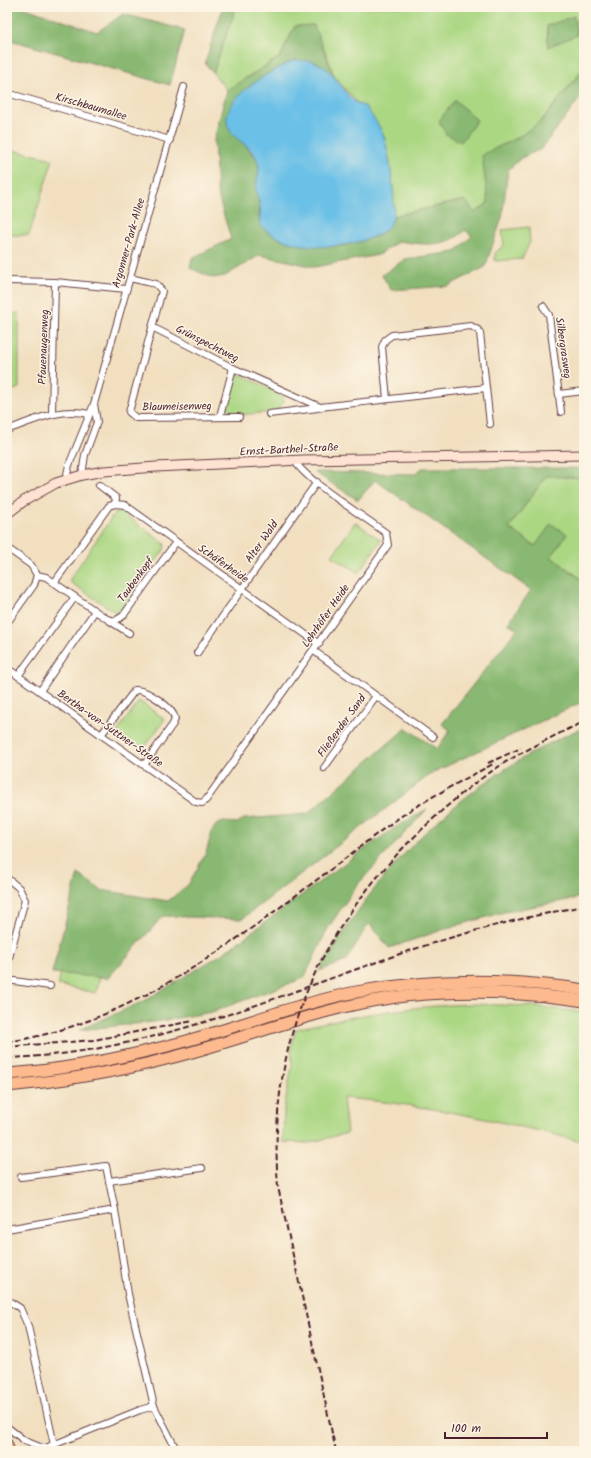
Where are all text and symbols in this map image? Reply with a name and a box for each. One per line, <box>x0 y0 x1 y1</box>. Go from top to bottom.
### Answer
street label: Kirschbaumallee <box>53 88 129 126</box>
street label: Argonner-Park-Allee <box>108 196 150 290</box>
street label: Pfauenaugenweg <box>34 309 54 385</box>
street label: Silbergrasweg <box>550 316 576 380</box>
street label: Grünspechtweg <box>172 320 242 368</box>
street label: Blaumeisenweg <box>142 397 212 417</box>
street label: Ernst-Barthel-Straße <box>239 438 339 462</box>
street label: Alter Wald <box>241 517 284 567</box>
street label: Schäferheide <box>194 540 252 588</box>
street label: Taubenkopf <box>113 552 160 607</box>
street label: Lehrhöfer Heide <box>297 581 355 651</box>
street label: Bertha-von-Suttner-Straße <box>53 686 167 773</box>
street label: Fließender Sand <box>313 690 371 761</box>
scale bar <box>445 1414 547 1440</box>
text: 100 m <box>451 1419 482 1438</box>

